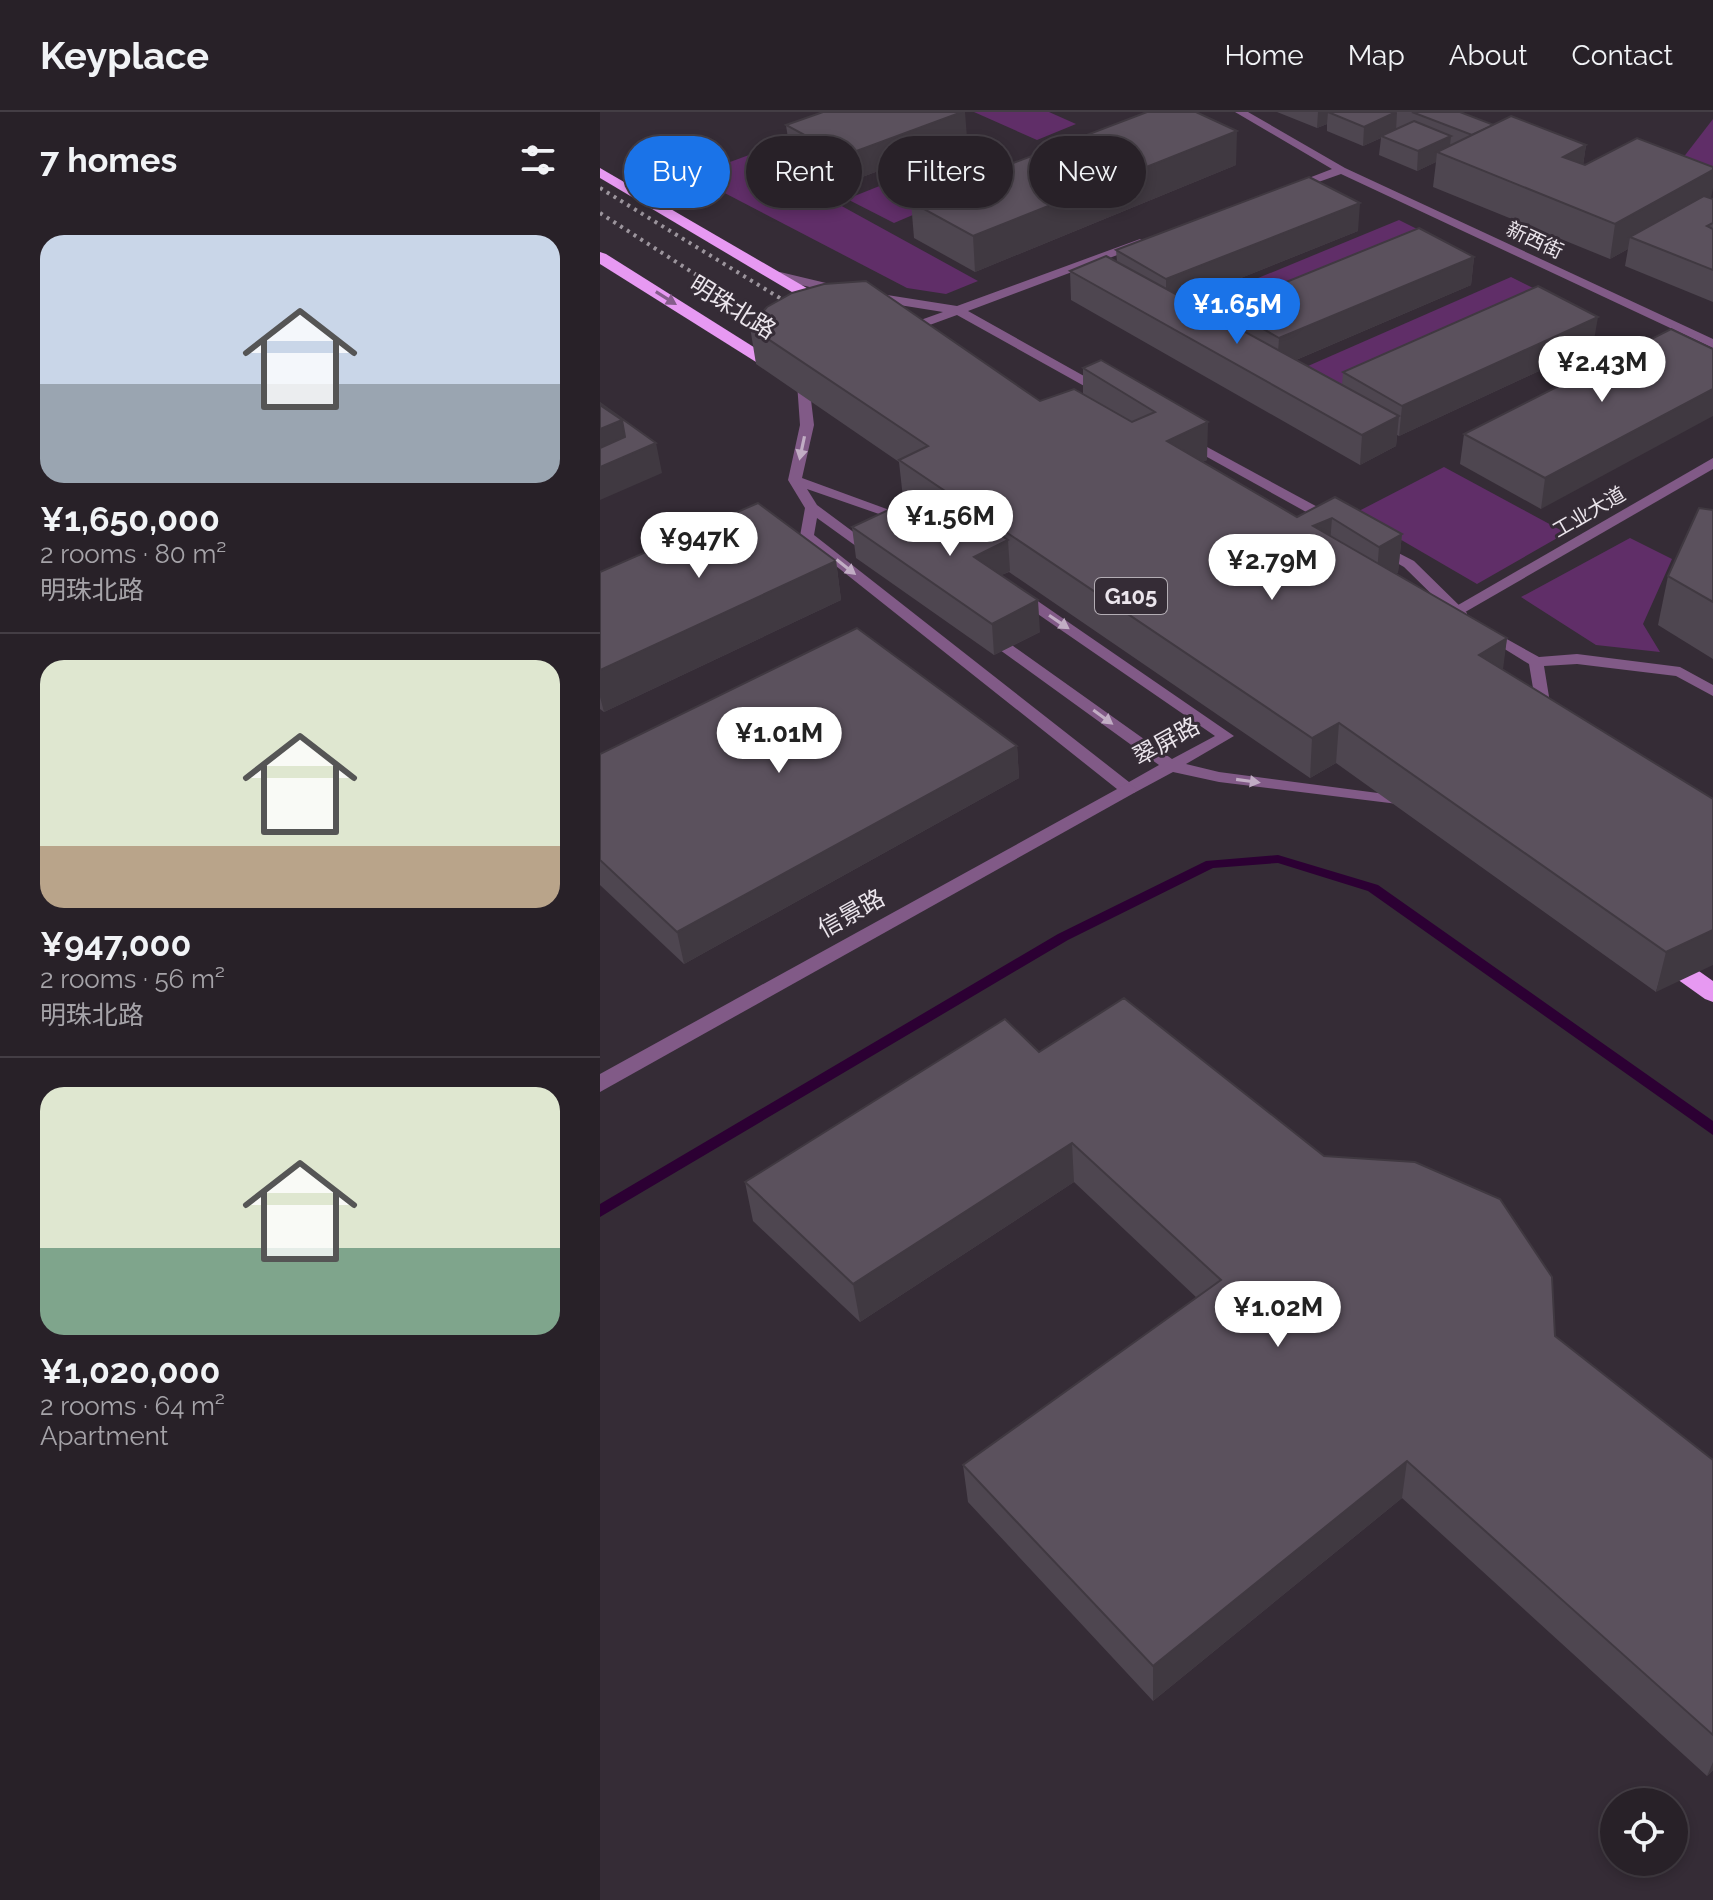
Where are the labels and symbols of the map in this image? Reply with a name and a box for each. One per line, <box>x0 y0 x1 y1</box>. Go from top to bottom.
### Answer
street label: 新西街 <box>1503 216 1567 264</box>
street label: 明珠北路 <box>685 269 781 345</box>
pin: ¥1.65M <box>1172 278 1302 346</box>
one-way arrow <box>655 291 677 305</box>
pin: ¥2.43M <box>1537 336 1667 404</box>
one-way arrow <box>795 436 808 461</box>
street label: 工业大道 <box>1548 482 1630 542</box>
pin: ¥1.56M <box>885 490 1015 558</box>
pin: ¥947K <box>643 512 755 580</box>
pin: ¥2.79M <box>1207 534 1337 602</box>
one-way arrow <box>836 558 856 574</box>
road number: G105 <box>1095 578 1167 614</box>
one-way arrow <box>1048 614 1069 629</box>
pin: ¥1.01M <box>714 707 844 775</box>
one-way arrow <box>1093 708 1113 724</box>
street label: 翠屏路 <box>1127 711 1205 771</box>
one-way arrow <box>1236 775 1261 788</box>
street label: 信景路 <box>812 883 890 943</box>
pin: ¥1.02M <box>1213 1281 1343 1349</box>

